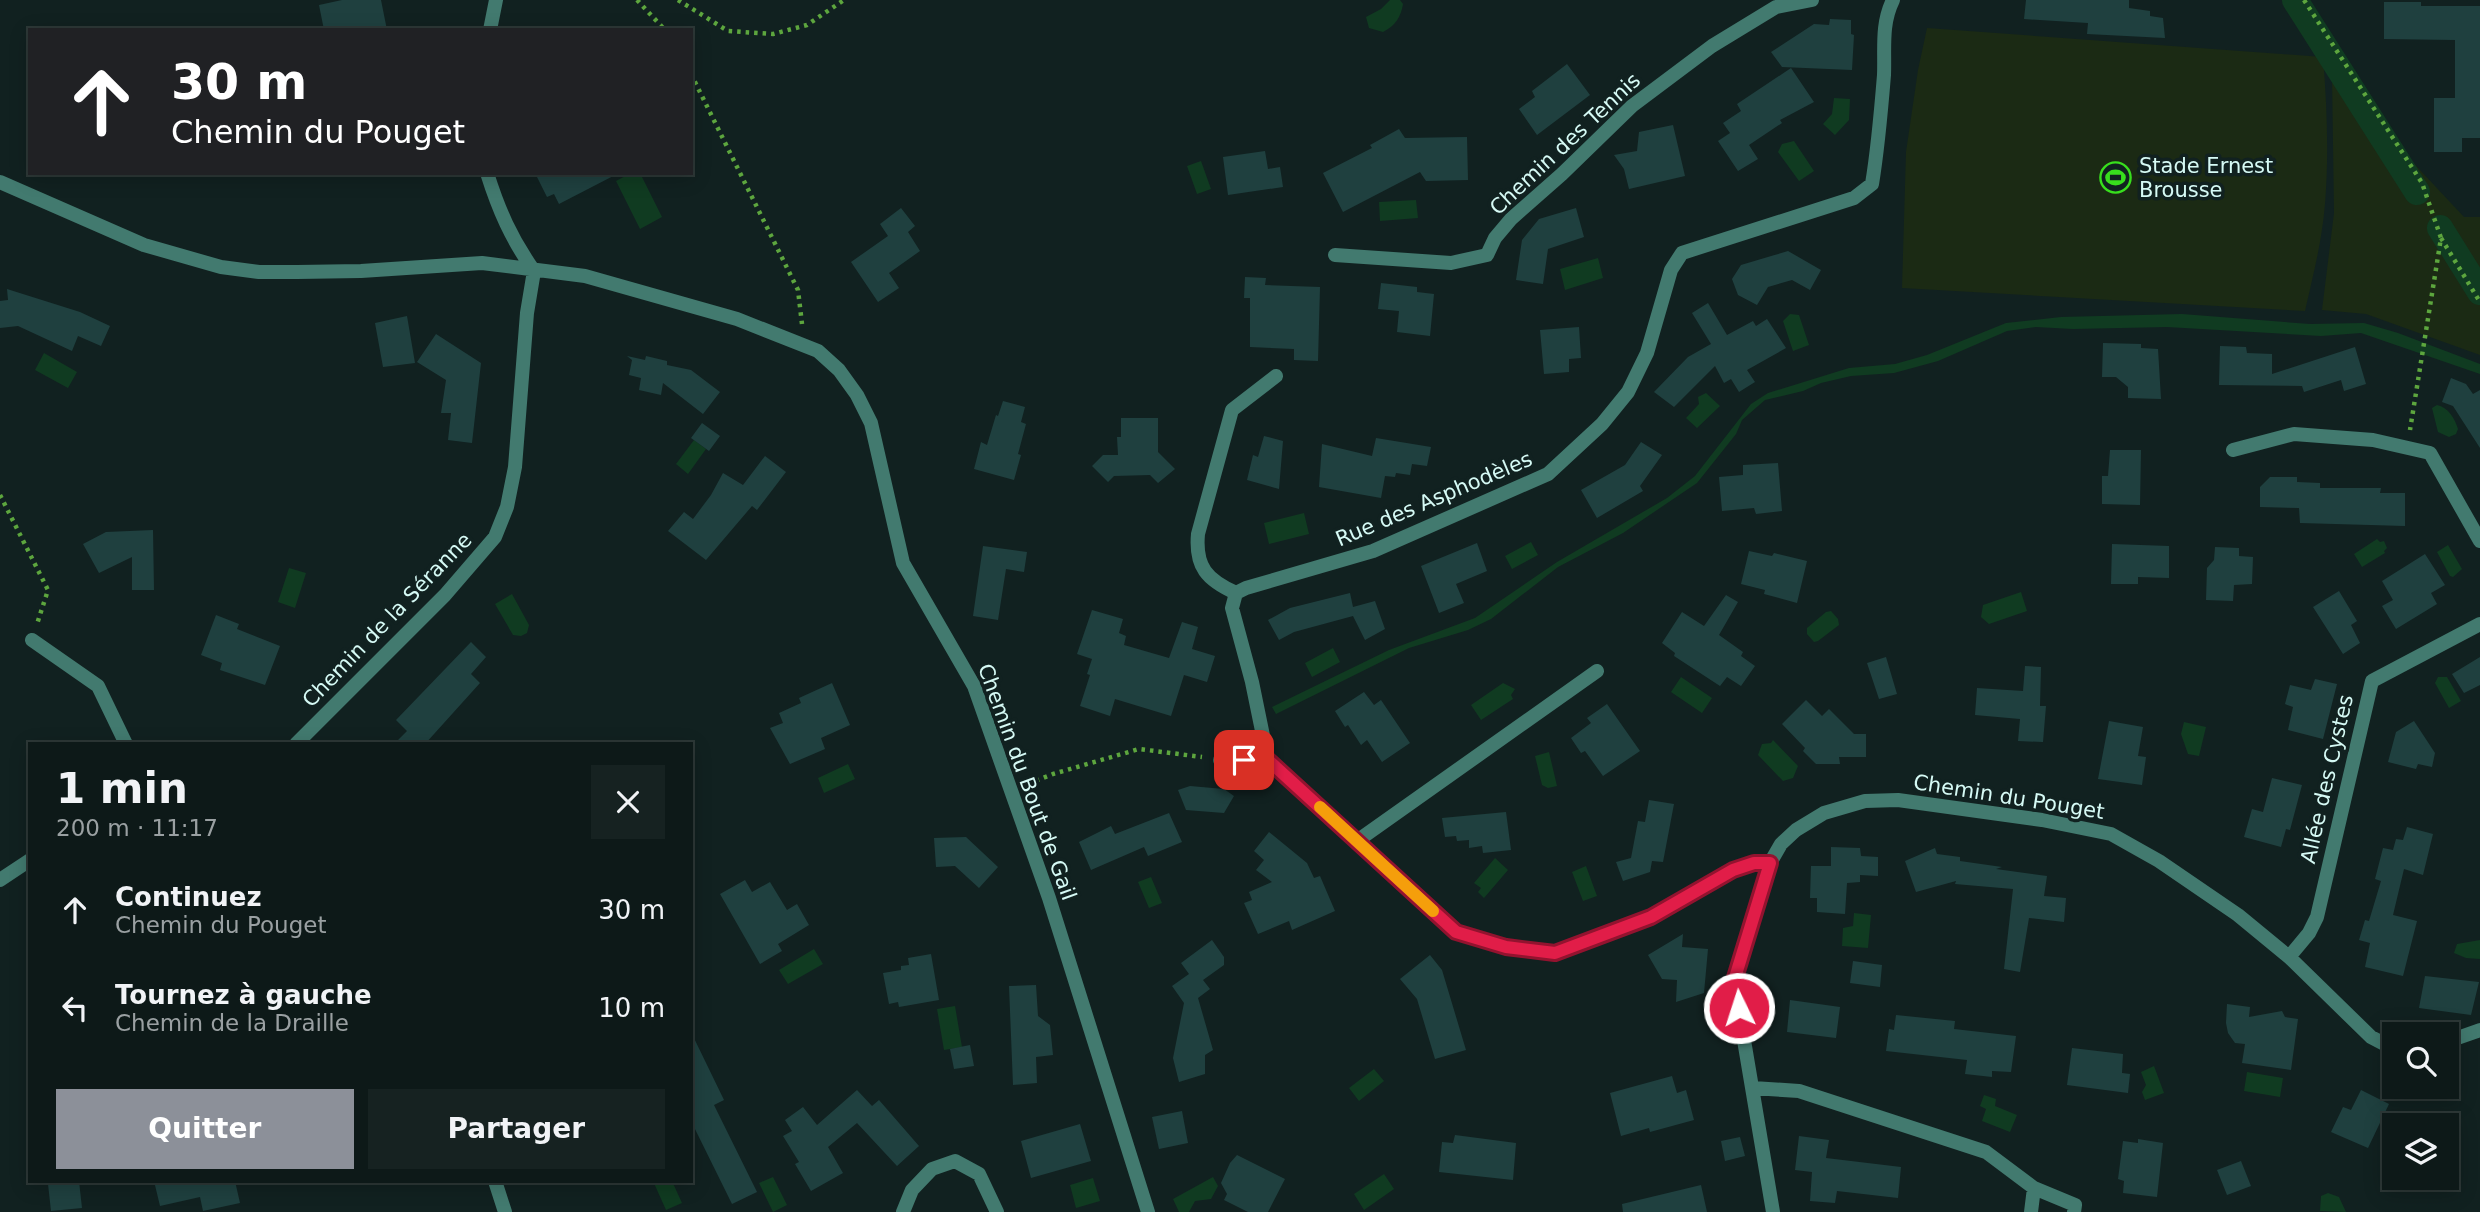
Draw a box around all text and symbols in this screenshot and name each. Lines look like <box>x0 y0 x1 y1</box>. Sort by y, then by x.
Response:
text: 30 m <box>171 54 307 111</box>
icon: ahead <box>56 56 147 147</box>
street label: Chemin des Tennis <box>1485 68 1645 220</box>
text: Chemin du Pouget <box>171 113 465 151</box>
place label: Stade Ernest Brousse <box>2139 154 2273 202</box>
sports icon: Stade Ernest Brousse <box>2099 161 2133 195</box>
street label: Rue des Asphodèles <box>1332 447 1536 551</box>
street label: Chemin de la Séranne <box>298 528 476 712</box>
street label: Chemin du Bout de Gail <box>973 661 1081 903</box>
street label: Allée des Cystes <box>2296 692 2358 866</box>
pin <box>1214 730 1274 790</box>
icon: arrive <box>1225 741 1263 779</box>
text: 1 min <box>56 764 188 813</box>
button: close <box>591 765 665 839</box>
street label: Chemin du Pouget <box>1912 770 2106 824</box>
text: 200 m · 11:17 <box>56 815 218 841</box>
text: Continuez <box>115 882 262 912</box>
icon: ahead <box>56 891 94 929</box>
text: 30 m <box>598 895 665 925</box>
text: Chemin du Pouget <box>115 912 326 938</box>
position arrow <box>1702 971 1776 1045</box>
text: Tournez à gauche <box>115 980 372 1010</box>
icon: left <box>56 989 94 1027</box>
text: 10 m <box>598 993 665 1023</box>
text: Chemin de la Draille <box>115 1010 349 1036</box>
map controls <box>2382 1022 2459 1190</box>
button: search <box>2382 1022 2459 1099</box>
button: Quitter <box>56 1089 354 1169</box>
button: Partager <box>368 1089 665 1169</box>
button: layers <box>2382 1113 2459 1190</box>

